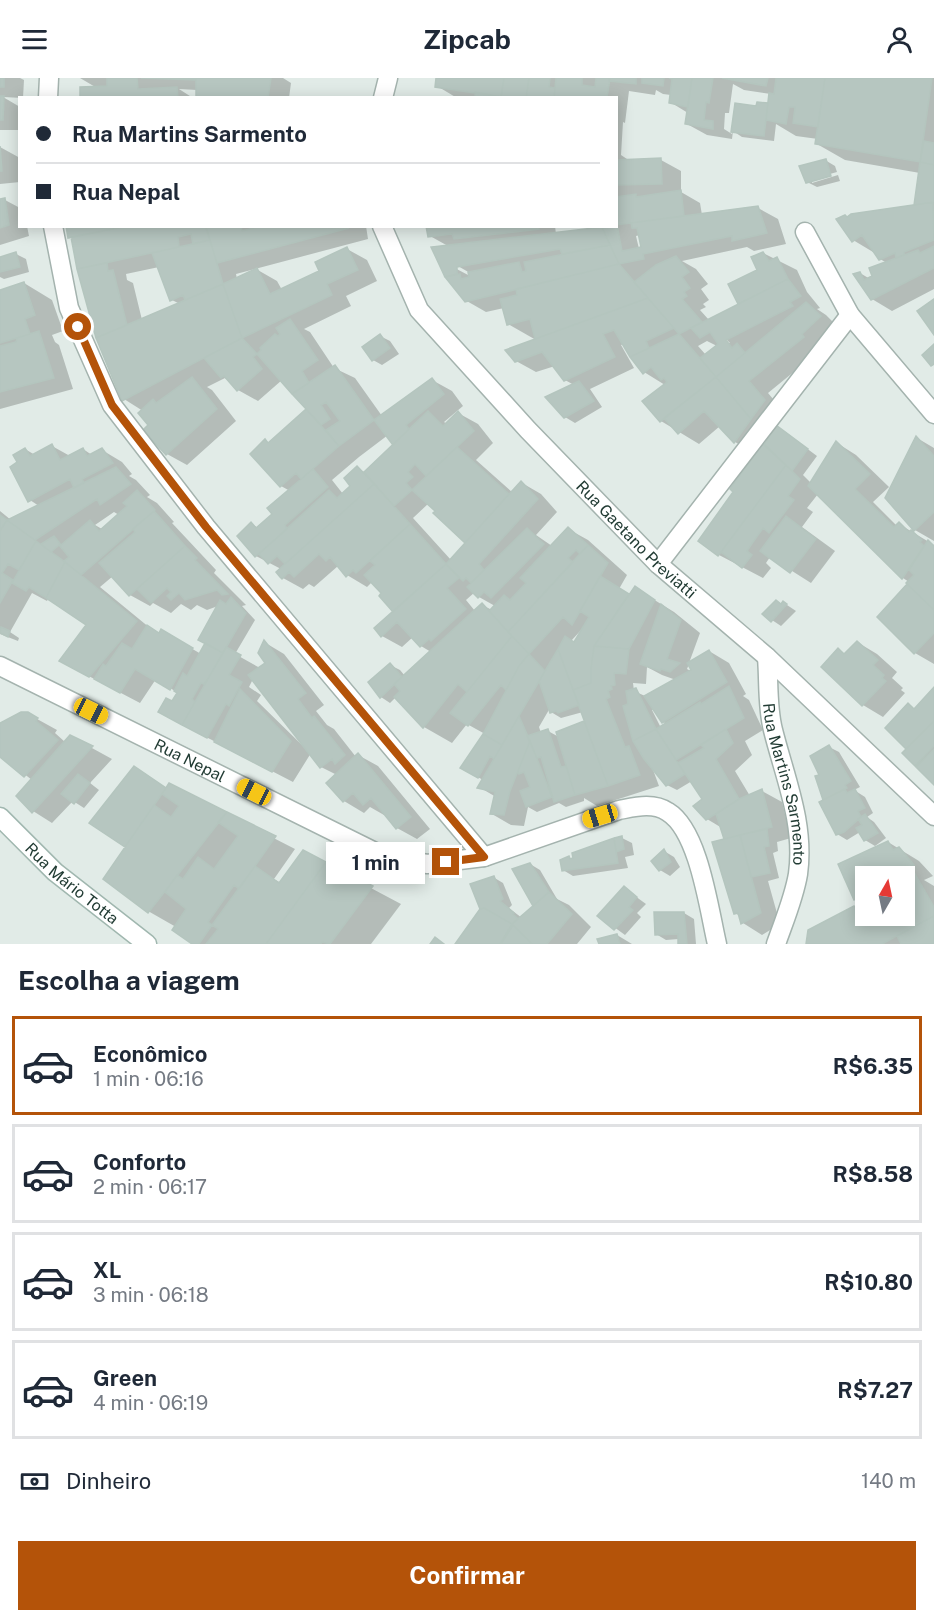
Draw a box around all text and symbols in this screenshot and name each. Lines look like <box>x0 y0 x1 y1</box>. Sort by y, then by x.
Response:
icon: menu <box>18 23 51 56</box>
text: Zipcab <box>423 23 511 55</box>
icon: person <box>883 23 916 56</box>
text: Rua Martins Sarmento <box>72 121 307 147</box>
text: Rua Nepal <box>72 179 180 205</box>
route start <box>64 313 91 340</box>
street label: Rua Gaetano Previatti <box>572 477 700 603</box>
car <box>71 695 111 727</box>
street label: Rua Martins Sarmento <box>759 702 808 866</box>
street label: Rua Nepal <box>151 735 229 786</box>
car <box>234 776 274 808</box>
car <box>580 802 620 830</box>
street label: Rua Mário Totta <box>21 839 122 928</box>
callout: 1 min <box>326 841 425 883</box>
route end <box>432 848 459 875</box>
text: 1 min <box>351 851 400 875</box>
north arrow <box>855 866 915 926</box>
map controls <box>855 866 915 926</box>
text: Escolha a viagem <box>18 964 240 996</box>
icon: car <box>21 1039 75 1093</box>
text: Econômico <box>93 1041 208 1067</box>
text: R$6.35 <box>833 1053 913 1079</box>
text: 1 min · 06:16 <box>93 1067 204 1091</box>
icon: car <box>21 1147 75 1201</box>
text: Conforto <box>93 1149 186 1175</box>
text: R$8.58 <box>832 1161 913 1187</box>
text: 2 min · 06:17 <box>93 1175 207 1199</box>
icon: car <box>21 1255 75 1309</box>
text: XL <box>93 1257 121 1283</box>
text: R$10.80 <box>824 1269 913 1295</box>
text: 3 min · 06:18 <box>93 1283 209 1307</box>
icon: car <box>21 1363 75 1417</box>
text: Green <box>93 1365 157 1391</box>
text: R$7.27 <box>837 1377 913 1403</box>
text: 4 min · 06:19 <box>93 1391 208 1415</box>
icon: cash <box>18 1465 51 1498</box>
text: Dinheiro <box>66 1468 151 1494</box>
text: 140 m <box>861 1469 916 1493</box>
button: Confirmar <box>18 1541 916 1610</box>

